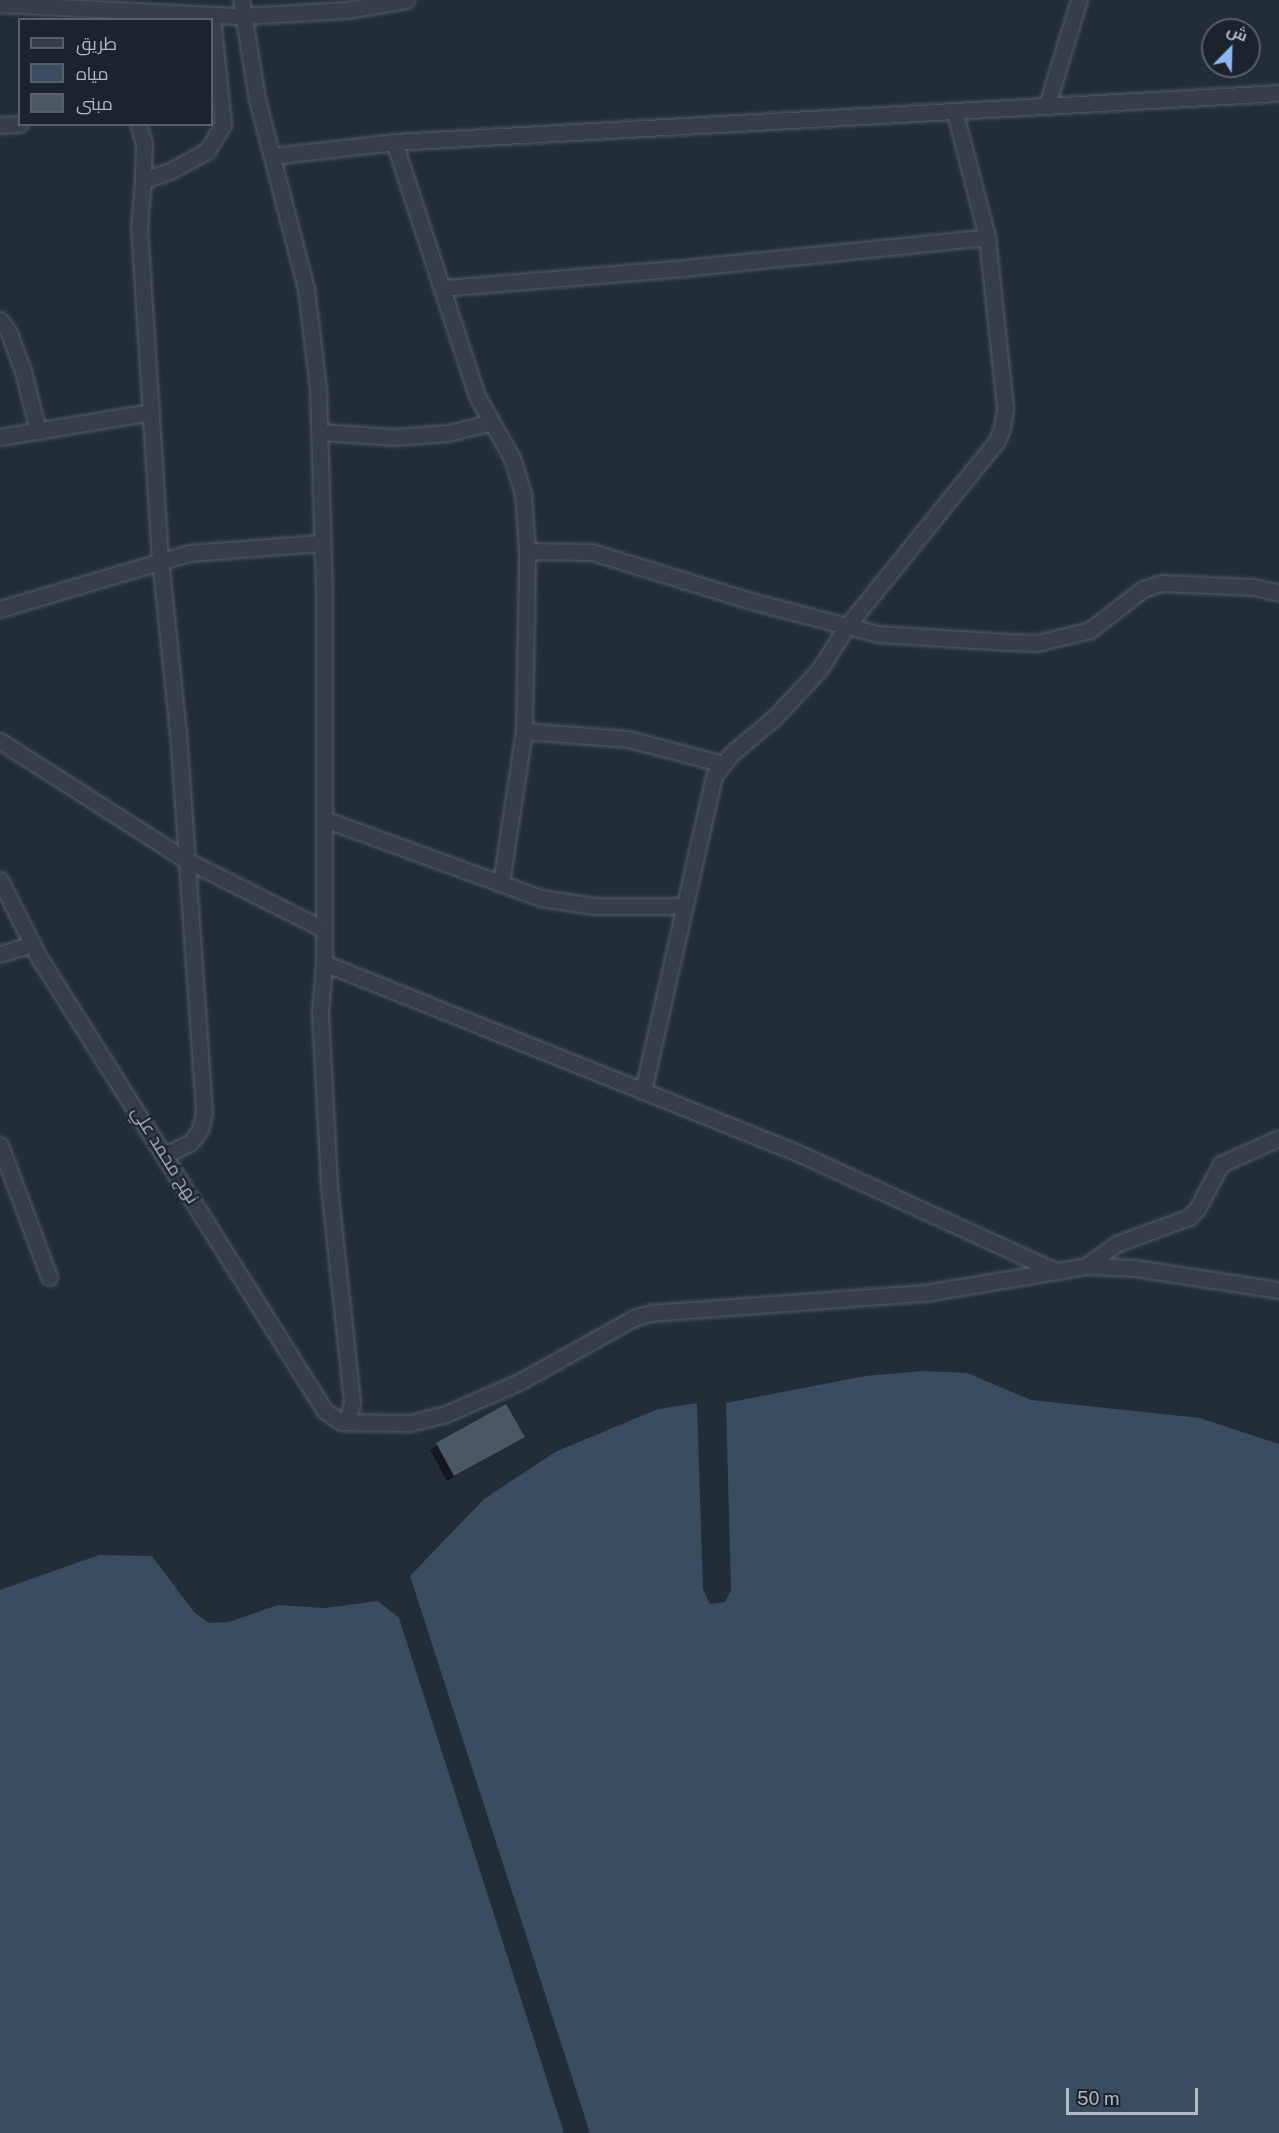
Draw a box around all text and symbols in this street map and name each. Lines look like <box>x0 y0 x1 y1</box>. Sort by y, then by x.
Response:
legend <box>18 18 213 126</box>
north arrow <box>1201 18 1261 78</box>
text: ش <box>1224 20 1251 46</box>
text: طريق <box>76 33 117 54</box>
text: مياه <box>76 63 109 84</box>
text: مبنى <box>76 93 113 114</box>
street label: نهج محمد علي <box>127 1102 203 1208</box>
scale bar <box>1069 2076 1201 2114</box>
text: 50 m <box>1077 2088 1120 2109</box>

